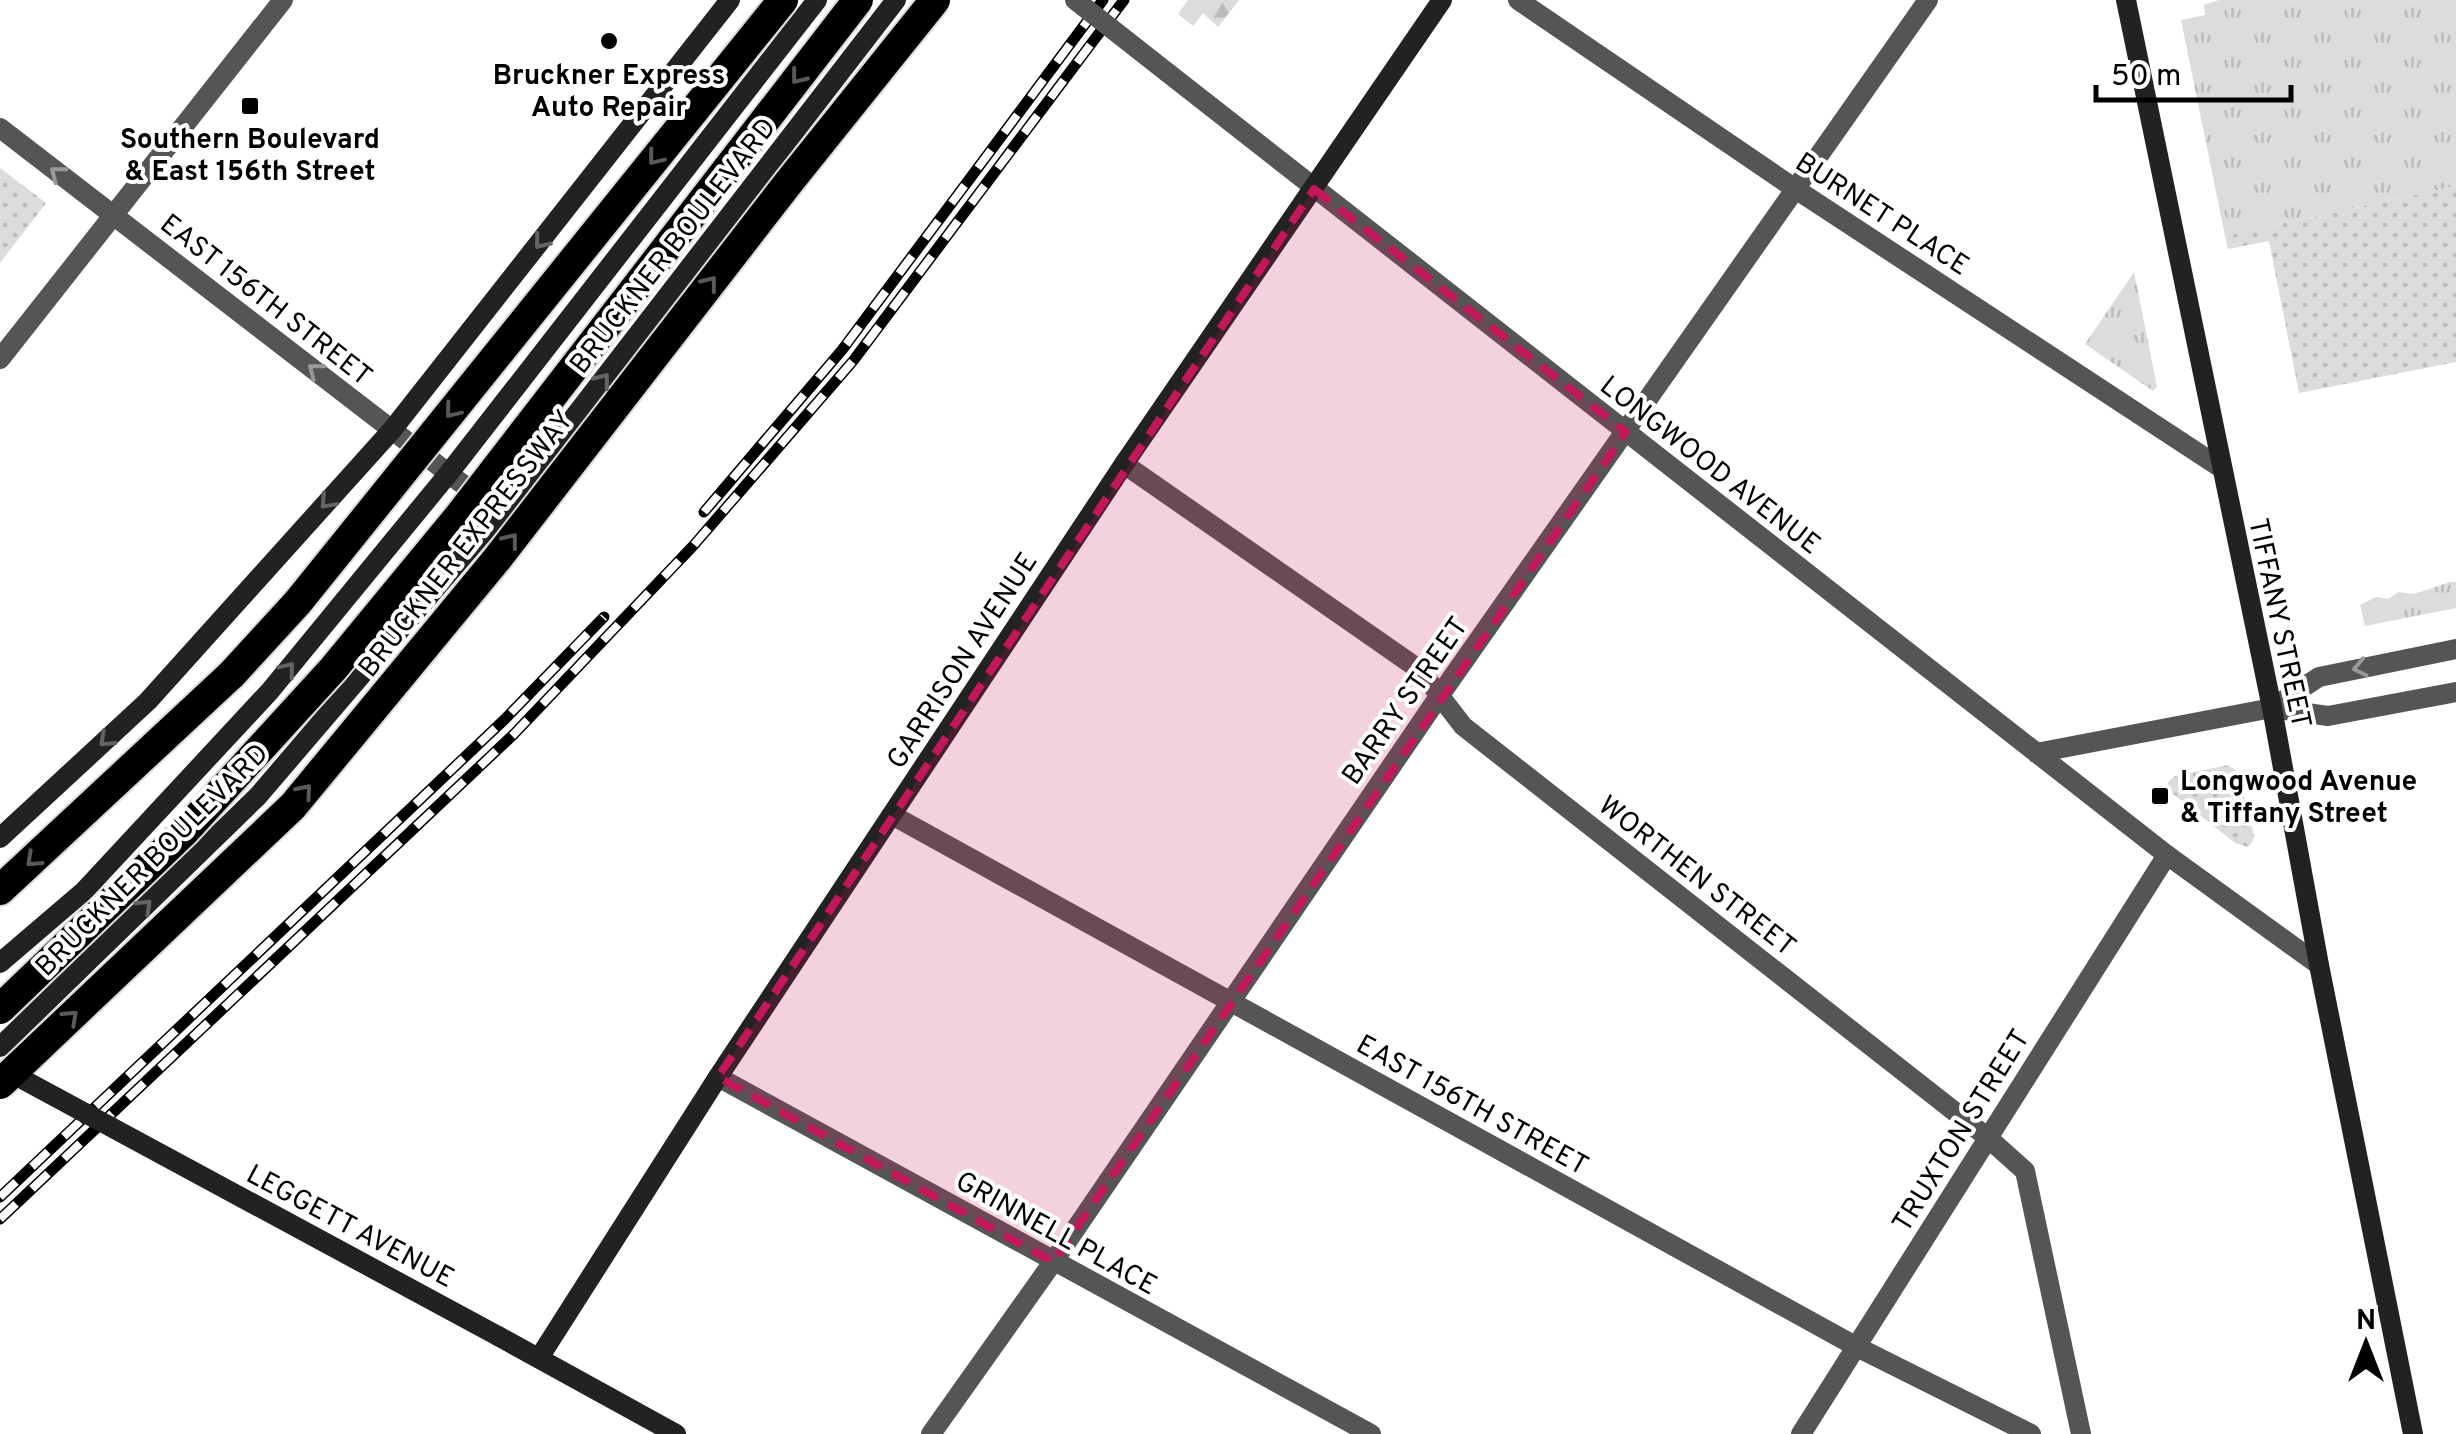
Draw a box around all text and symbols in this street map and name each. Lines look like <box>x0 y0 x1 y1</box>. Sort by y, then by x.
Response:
marker: Bruckner Express Auto Repair <box>598 30 620 52</box>
scale bar <box>2096 40 2291 102</box>
place label: Bruckner Express Auto Repair <box>493 59 725 127</box>
text: 50 m <box>2111 59 2181 96</box>
one-way arrow <box>793 66 810 84</box>
marker: Southern Boulevard & East 156th Street <box>239 95 261 117</box>
street label: BRUCKNER BOULEVARD <box>563 111 786 382</box>
place label: Southern Boulevard & East 156th Street <box>120 123 380 191</box>
one-way arrow <box>649 146 667 164</box>
street label: BURNET PLACE <box>1787 146 1975 285</box>
one-way arrow <box>50 167 68 184</box>
street label: EAST 156TH STREET <box>152 207 379 395</box>
one-way arrow <box>535 231 552 249</box>
one-way arrow <box>699 276 716 294</box>
one-way arrow <box>308 365 326 382</box>
street label: LONGWOOD AVENUE <box>1592 369 1827 564</box>
one-way arrow <box>591 373 608 391</box>
one-way arrow <box>446 399 464 417</box>
street label: BRUCKNER EXPRESSWAY <box>352 404 583 686</box>
one-way arrow <box>320 490 338 509</box>
street label: TIFFANY STREET <box>2238 515 2318 732</box>
one-way arrow <box>500 533 517 551</box>
street label: GARRISON AVENUE <box>880 546 1047 777</box>
street label: BARRY STREET <box>1335 611 1478 793</box>
one-way arrow <box>2352 657 2369 678</box>
one-way arrow <box>276 662 294 680</box>
one-way arrow <box>99 728 118 746</box>
street label: BRUCKNER BOULEVARD <box>29 737 277 985</box>
place label: Longwood Avenue & Tiffany Street <box>2180 765 2417 833</box>
one-way arrow <box>293 785 311 803</box>
marker: Longwood Avenue & Tiffany Street <box>2149 785 2171 807</box>
street label: WORTHEN STREET <box>1590 789 1802 966</box>
one-way arrow <box>26 848 44 866</box>
one-way arrow <box>134 900 152 918</box>
one-way arrow <box>59 1011 78 1029</box>
street label: TRUXTON STREET <box>1886 1023 2039 1240</box>
street label: EAST 156TH STREET <box>1349 1028 1594 1185</box>
street label: LEGGETT AVENUE <box>239 1158 460 1298</box>
street label: GRINNELL PLACE <box>948 1164 1163 1305</box>
north arrow <box>2316 1294 2416 1394</box>
text: N <box>2356 1304 2376 1340</box>

